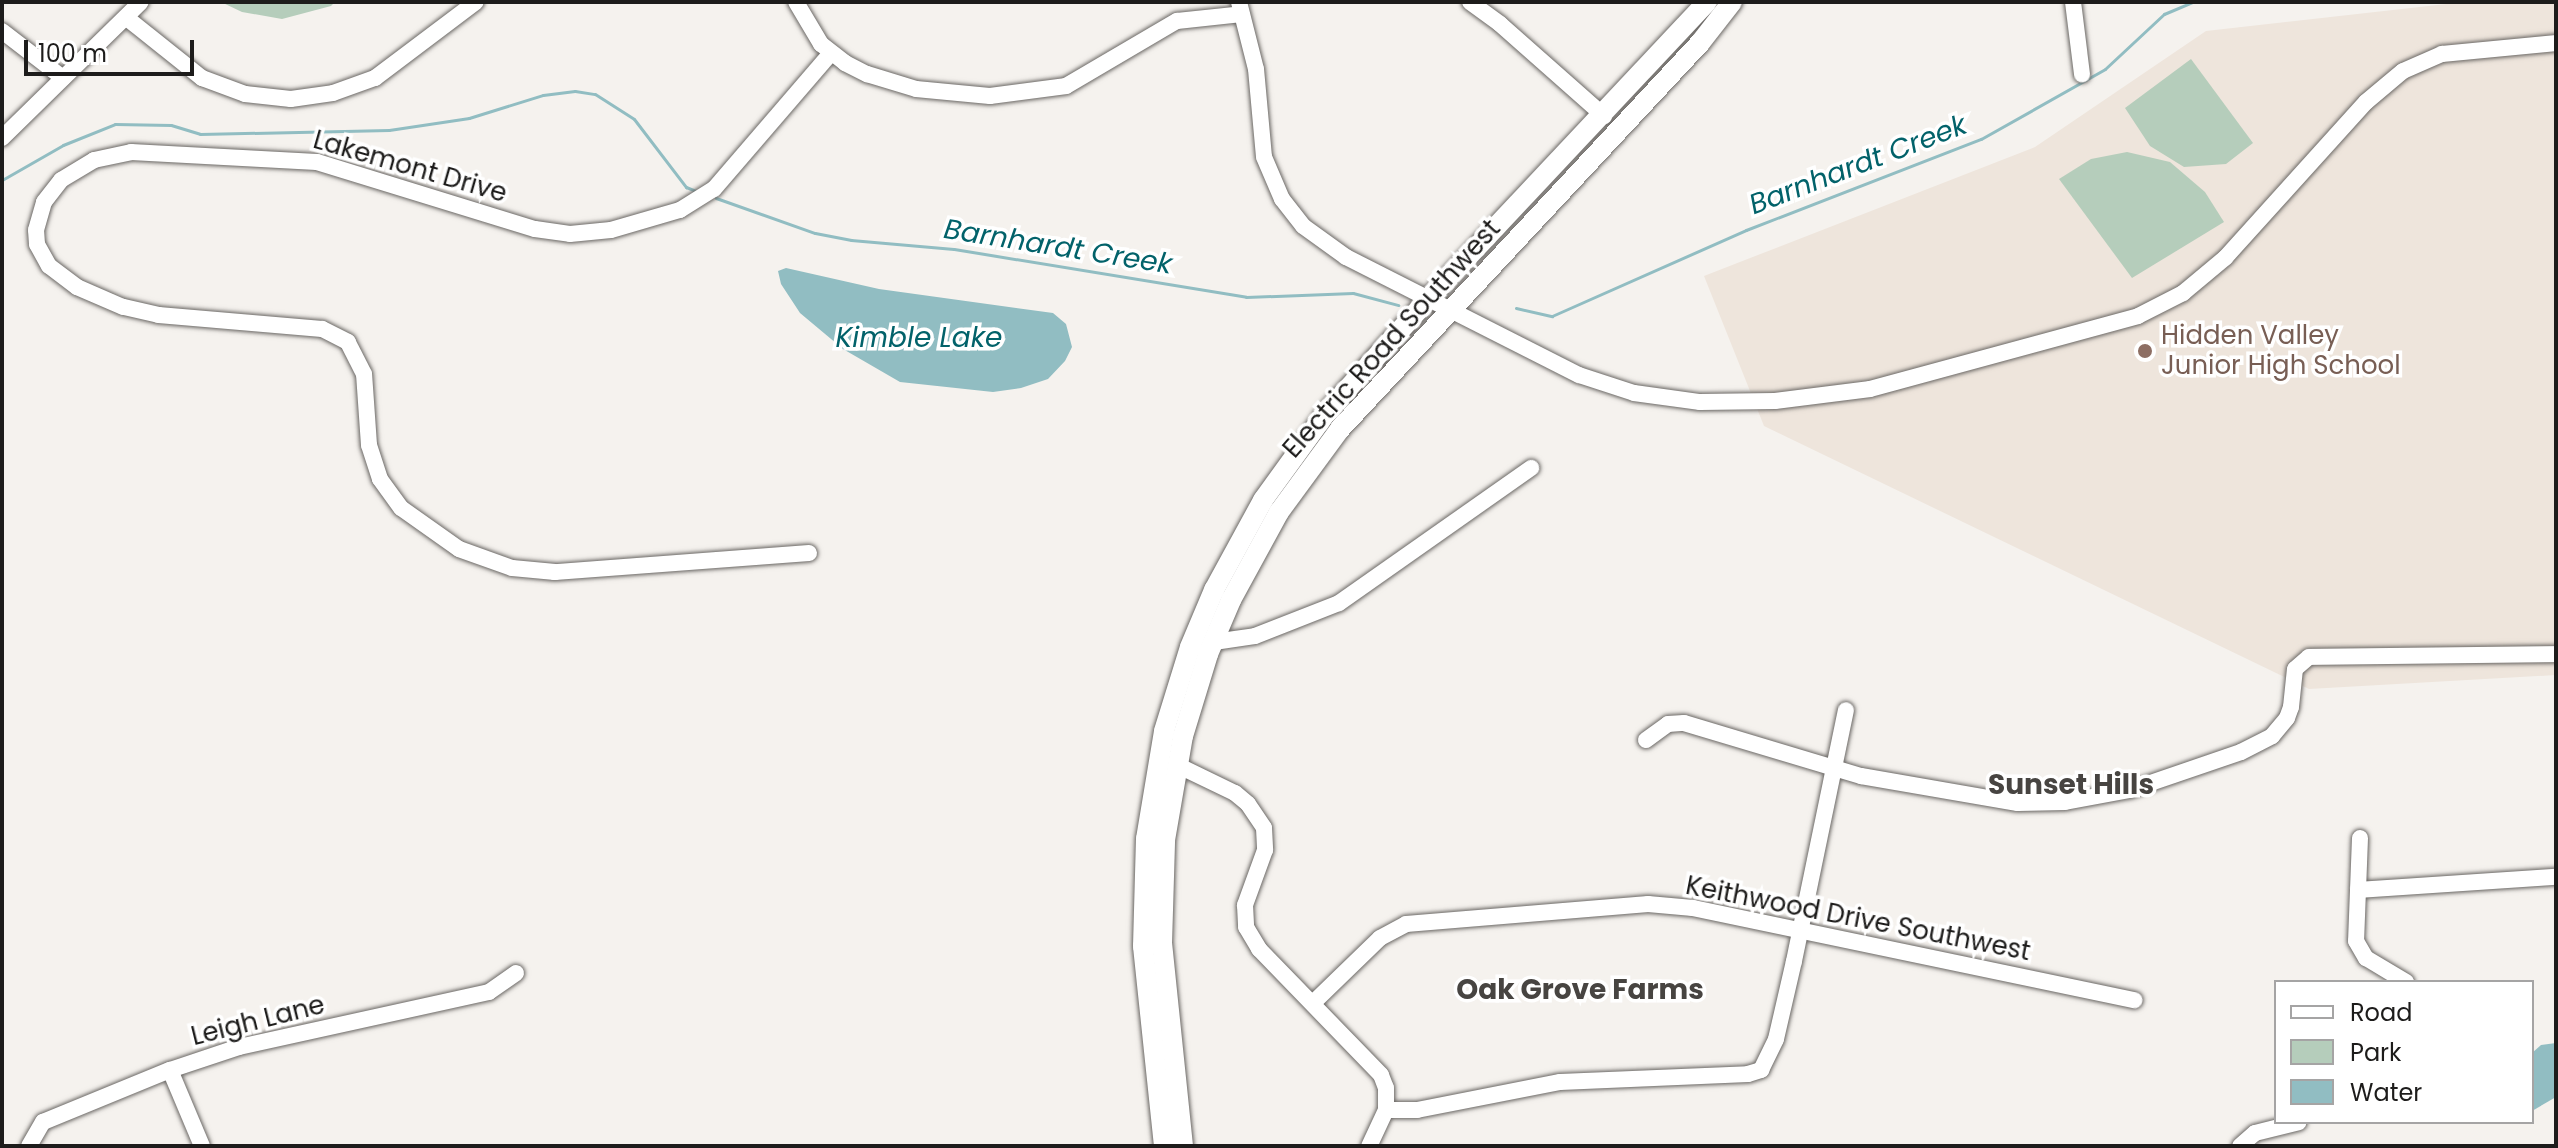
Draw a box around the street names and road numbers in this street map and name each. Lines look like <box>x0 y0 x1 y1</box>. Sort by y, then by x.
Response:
street label: Lakemont Drive <box>310 124 510 210</box>
street label: Electric Road Southwest <box>1277 214 1507 464</box>
street label: Keithwood Drive Southwest <box>1683 870 2033 968</box>
street label: Leigh Lane <box>188 989 328 1053</box>

